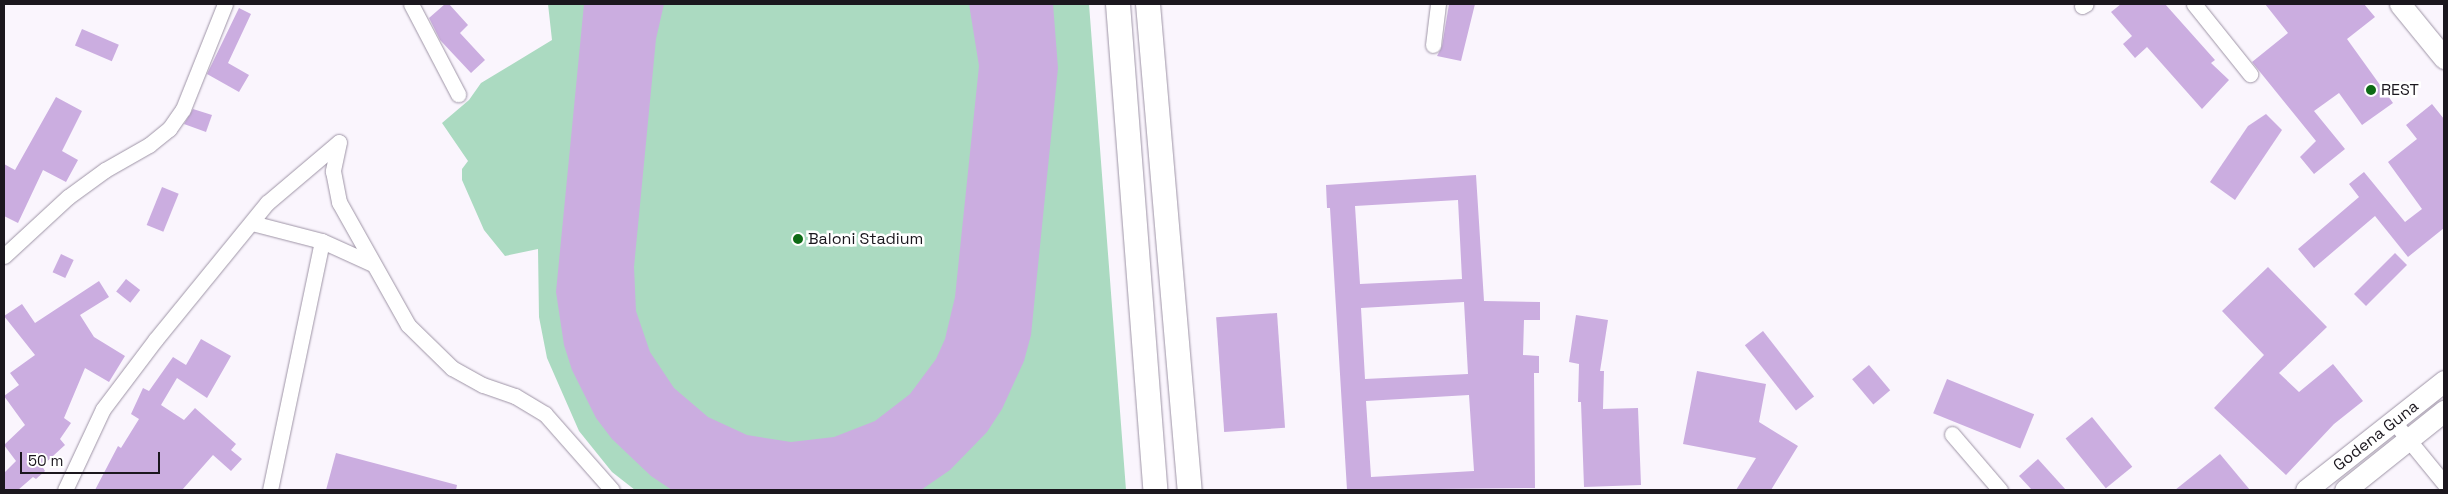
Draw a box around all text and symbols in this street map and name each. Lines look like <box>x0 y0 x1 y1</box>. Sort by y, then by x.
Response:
place label: REST <box>2381 80 2419 100</box>
marker: REST <box>2365 84 2377 96</box>
place label: Baloni Stadium <box>808 229 923 249</box>
marker: Baloni Stadium <box>792 233 804 245</box>
street label: Godena Guna <box>2330 397 2422 475</box>
scale bar <box>22 442 162 474</box>
text: 50 m <box>28 451 63 470</box>

